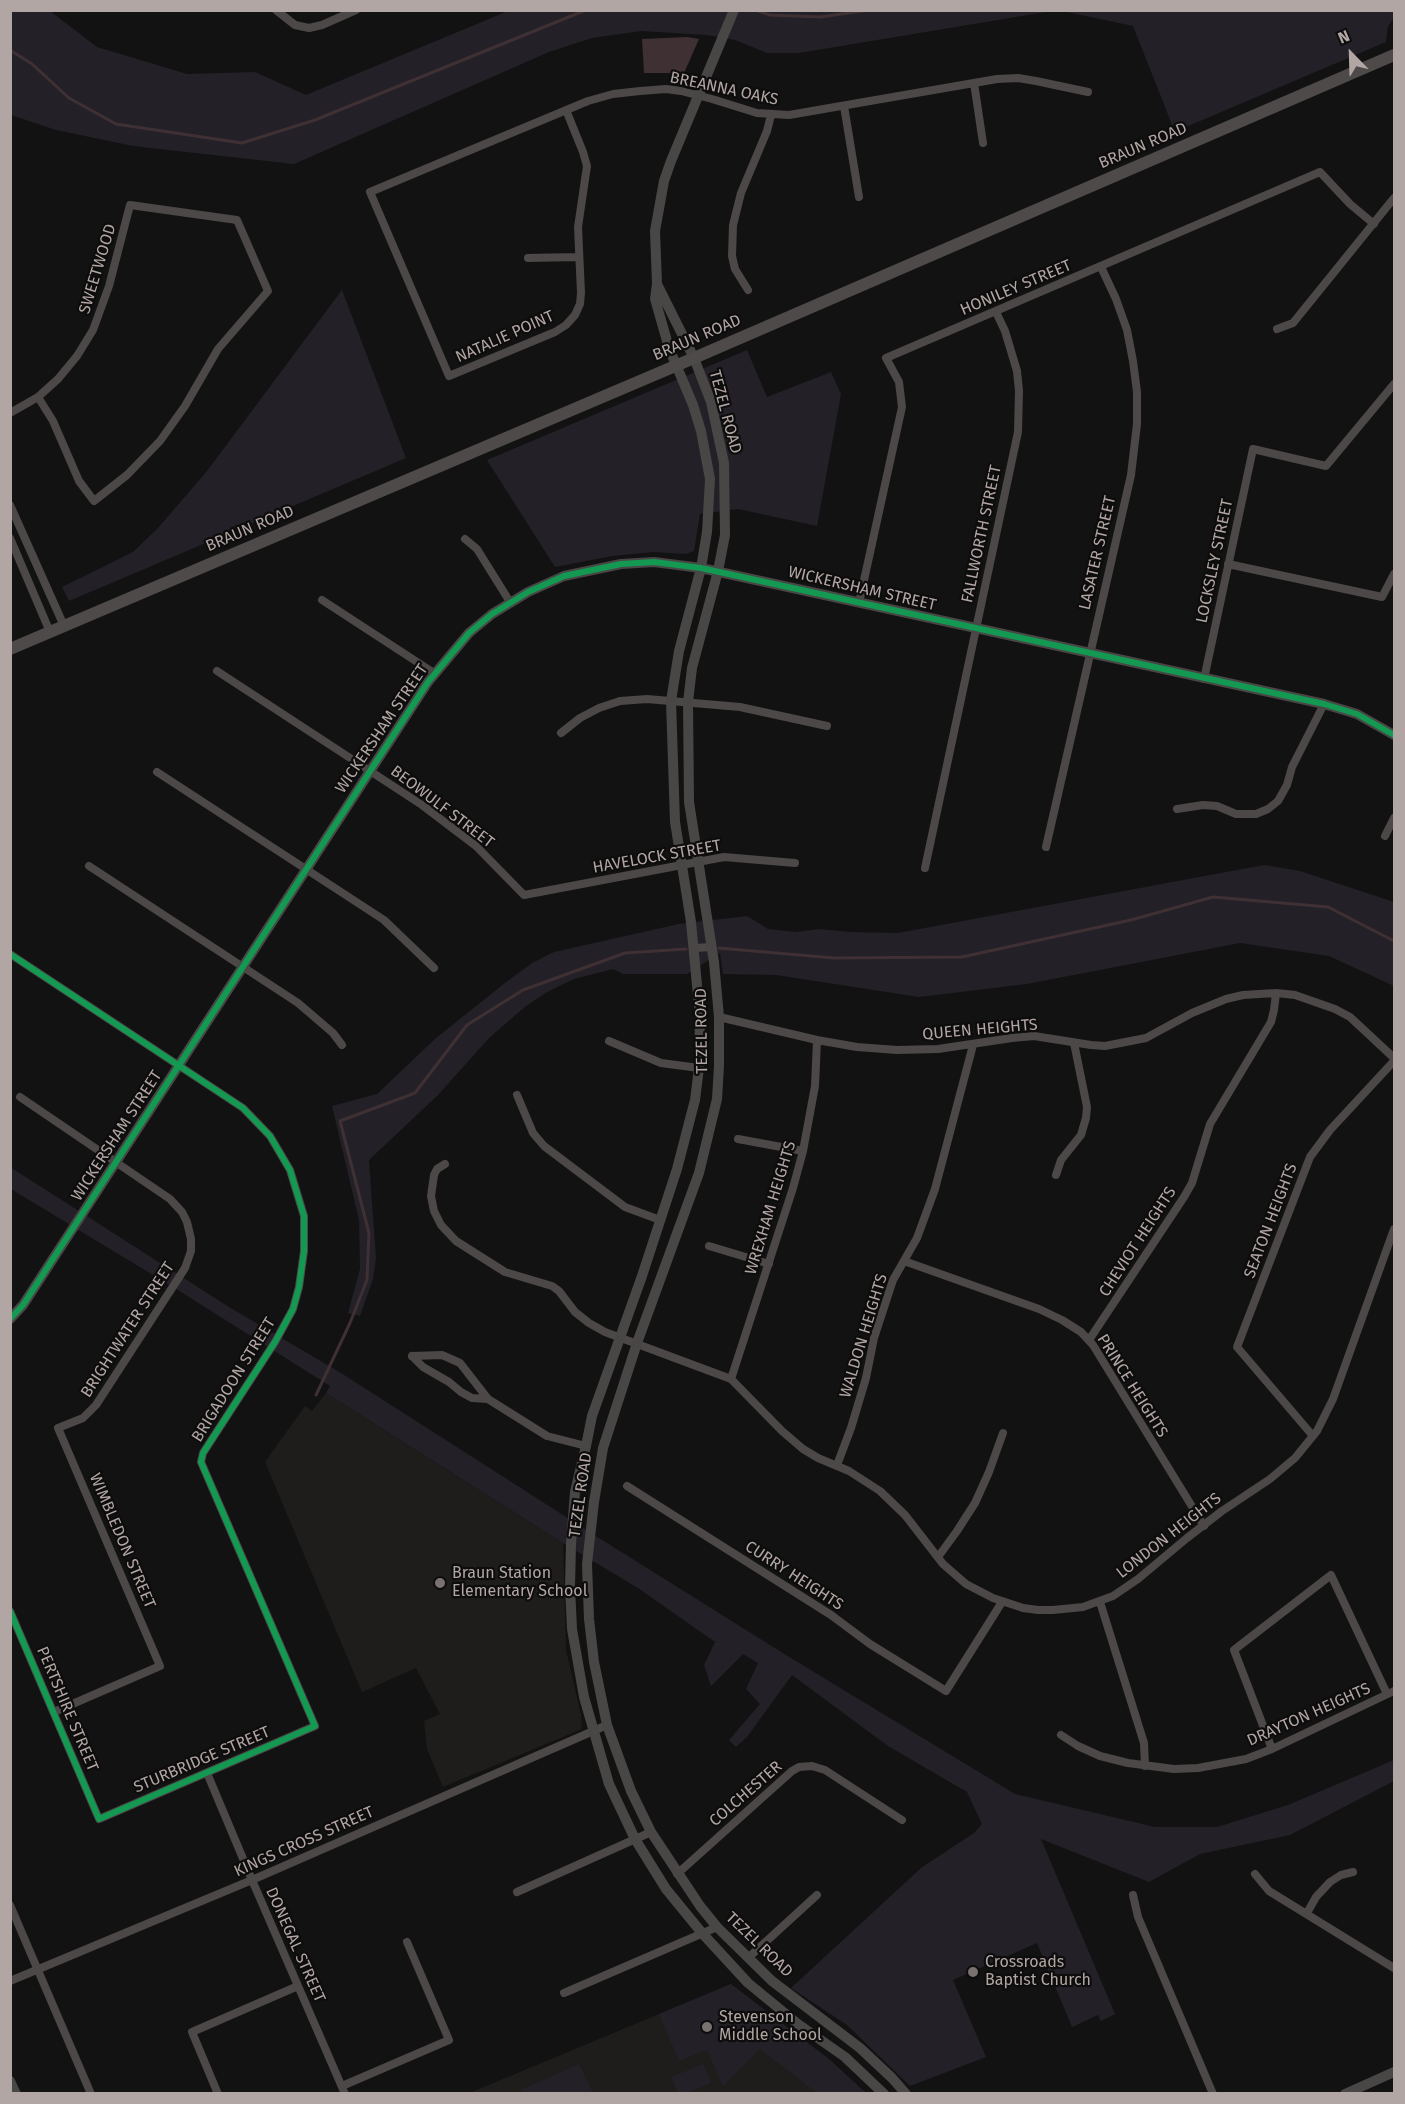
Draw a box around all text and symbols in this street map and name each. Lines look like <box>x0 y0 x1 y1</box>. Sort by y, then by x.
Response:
north arrow <box>1321 24 1381 84</box>
text: N <box>1335 26 1352 48</box>
street label: BREANNA OAKS <box>668 68 780 110</box>
street label: BRAUN ROAD <box>1096 119 1190 173</box>
street label: SWEETWOOD <box>75 222 121 316</box>
street label: HONILEY STREET <box>958 256 1074 320</box>
street label: NATALIE POINT <box>453 307 557 367</box>
street label: BRAUN ROAD <box>650 311 744 365</box>
street label: TEZEL ROAD <box>705 368 745 456</box>
street label: FALLWORTH STREET <box>958 463 1006 605</box>
street label: LASATER STREET <box>1076 494 1120 612</box>
street label: LOCKSLEY STREET <box>1192 497 1238 625</box>
street label: BRAUN ROAD <box>203 502 297 556</box>
street label: WICKERSHAM STREET <box>786 563 938 615</box>
street label: WICKERSHAM STREET <box>332 661 432 797</box>
street label: BEOWULF STREET <box>386 762 498 852</box>
street label: HAVELOCK STREET <box>591 836 723 878</box>
street label: TEZEL ROAD <box>692 988 712 1074</box>
street label: QUEEN HEIGHTS <box>922 1015 1038 1045</box>
street label: WICKERSHAM STREET <box>68 1067 166 1205</box>
street label: WREXHAM HEIGHTS <box>742 1139 800 1277</box>
street label: SEATON HEIGHTS <box>1240 1161 1302 1281</box>
street label: CHEVIOT HEIGHTS <box>1095 1184 1181 1300</box>
street label: BRIGHTWATER STREET <box>77 1259 179 1401</box>
street label: WALDON HEIGHTS <box>836 1272 892 1400</box>
street label: BRIGADOON STREET <box>188 1314 280 1446</box>
street label: PRINCE HEIGHTS <box>1093 1331 1171 1441</box>
street label: TEZEL ROAD <box>566 1451 596 1539</box>
street label: WIMBLEDON STREET <box>85 1471 159 1611</box>
street label: LONDON HEIGHTS <box>1113 1489 1225 1583</box>
street label: CURRY HEIGHTS <box>741 1537 847 1615</box>
place label: Braun Station Elementary School <box>452 1564 587 1602</box>
marker: Braun Station Elementary School <box>433 1576 447 1590</box>
street label: PERTSHIRE STREET <box>32 1644 102 1774</box>
street label: DRAYTON HEIGHTS <box>1244 1679 1374 1751</box>
street label: STURBRIDGE STREET <box>131 1723 273 1797</box>
street label: COLCHESTER <box>706 1757 786 1831</box>
street label: KINGS CROSS STREET <box>231 1803 377 1881</box>
street label: DONEGAL STREET <box>261 1885 329 2005</box>
street label: TEZEL ROAD <box>722 1908 796 1982</box>
place label: Crossroads Baptist Church <box>985 1953 1091 1991</box>
marker: Crossroads Baptist Church <box>966 1965 980 1979</box>
place label: Stevenson Middle School <box>719 2008 822 2046</box>
marker: Stevenson Middle School <box>700 2020 714 2034</box>

